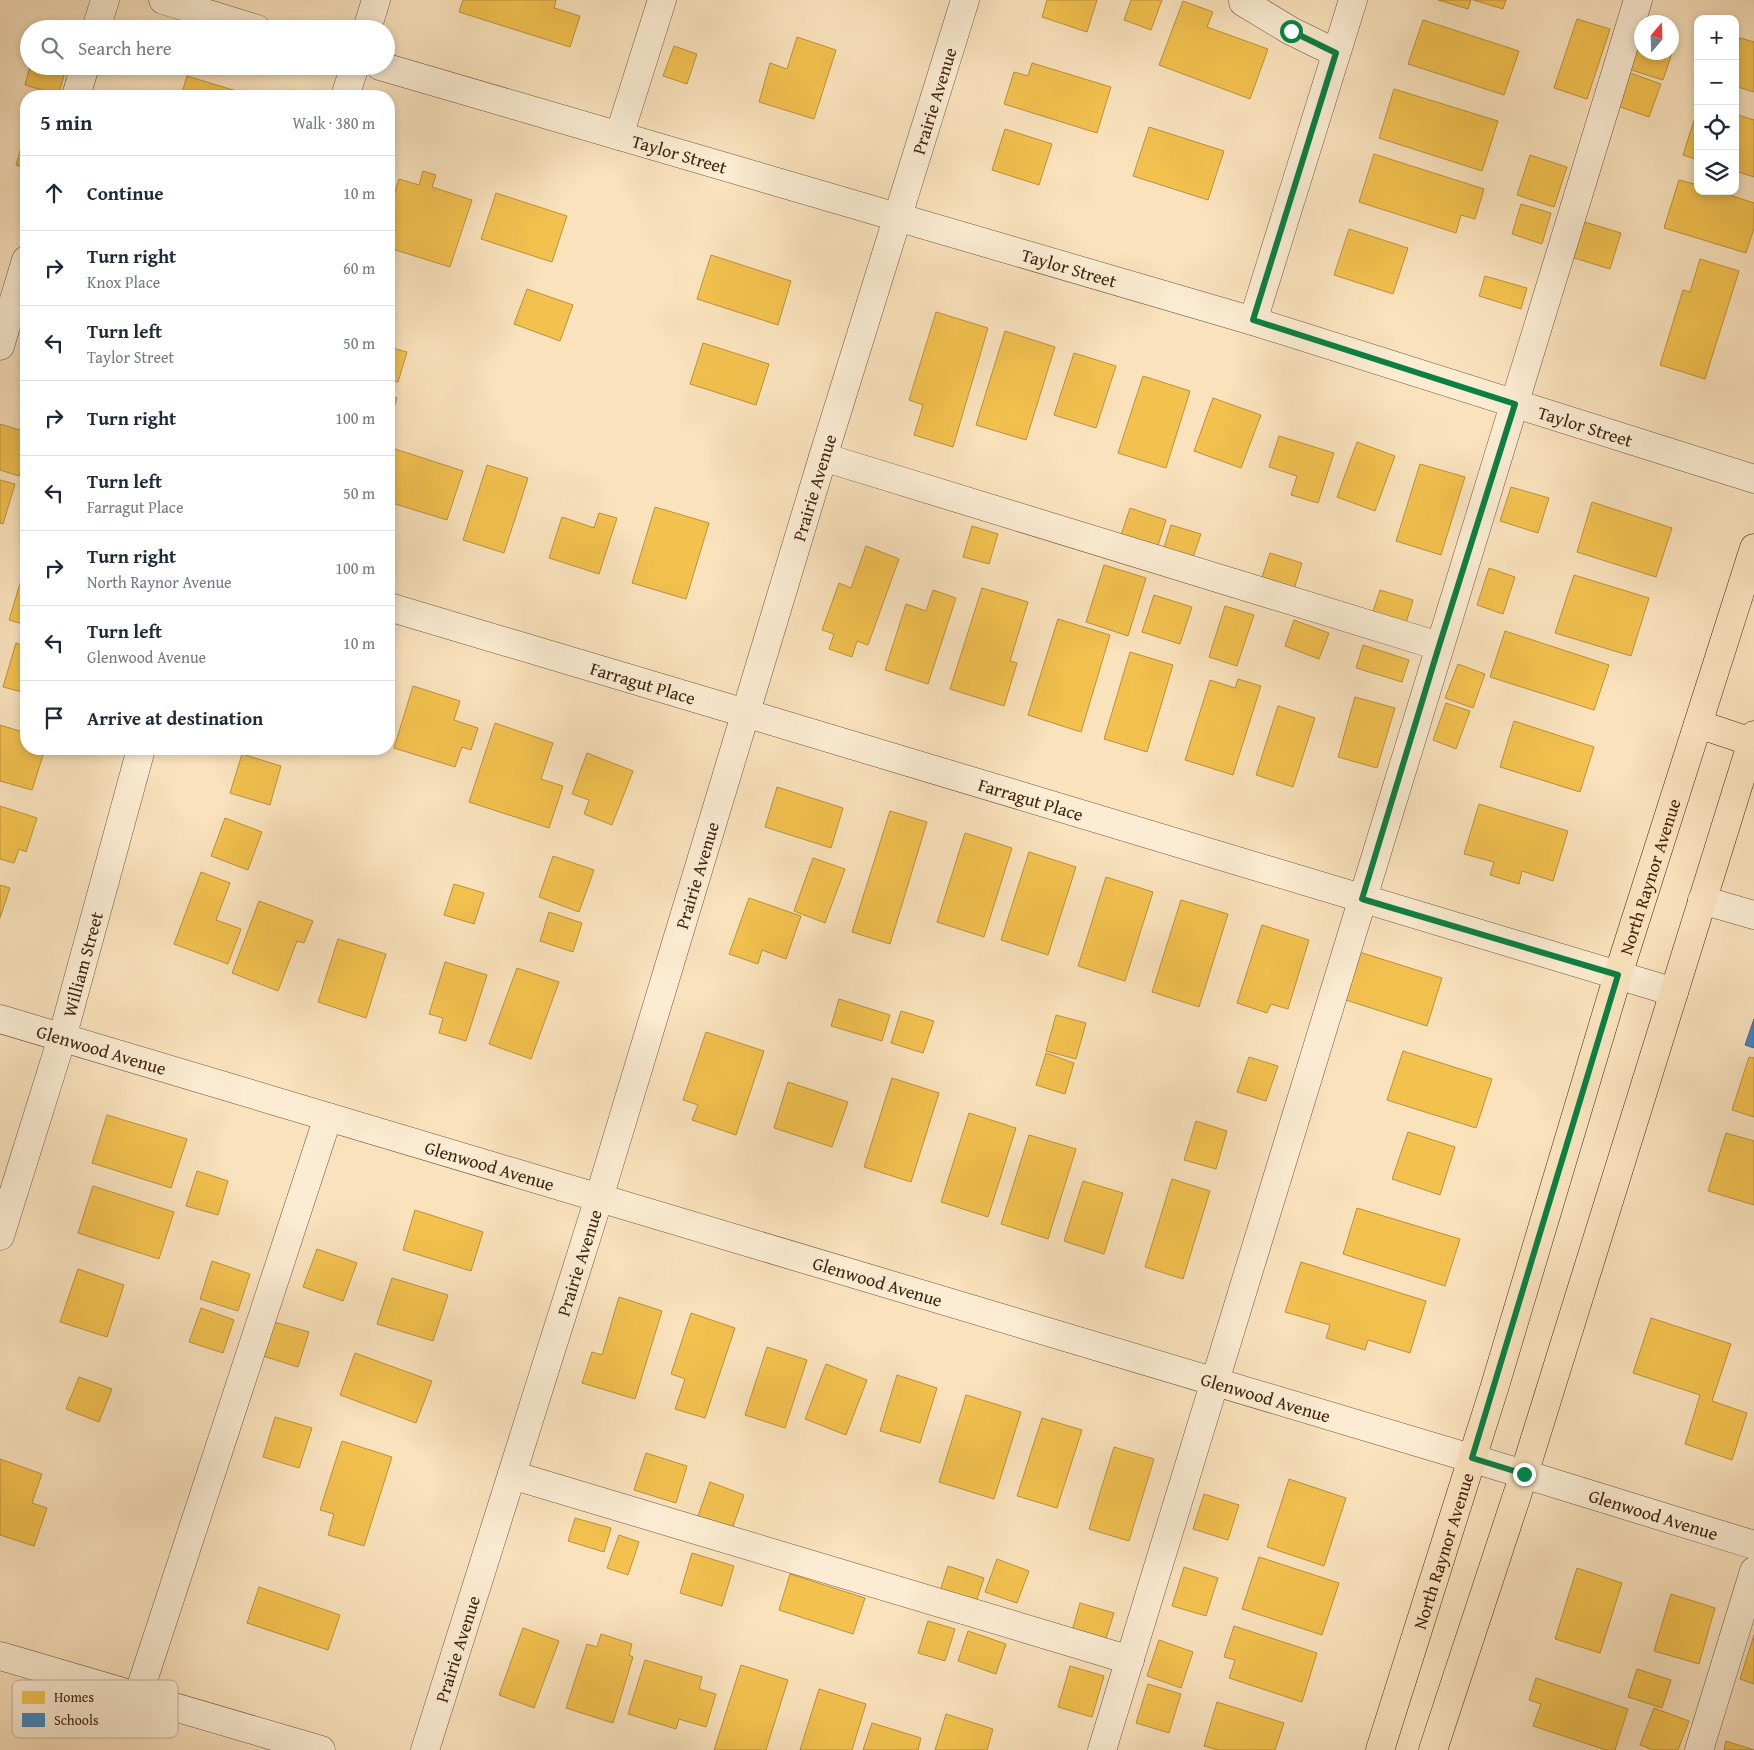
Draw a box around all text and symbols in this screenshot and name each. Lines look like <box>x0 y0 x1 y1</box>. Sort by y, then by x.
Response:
north arrow <box>1634 15 1679 60</box>
map controls <box>1694 15 1739 195</box>
button: + <box>1694 15 1739 60</box>
search box <box>20 20 395 75</box>
route start <box>1280 20 1303 43</box>
icon: search <box>38 34 66 62</box>
text: Search here <box>78 34 172 62</box>
street label: Prairie Avenue <box>904 44 963 158</box>
button: − <box>1694 60 1739 105</box>
button: locate <box>1694 105 1739 150</box>
text: 5 min <box>40 107 92 138</box>
text: Walk · 380 m <box>292 111 375 135</box>
street label: Taylor Street <box>629 127 731 180</box>
button: layers <box>1694 150 1739 195</box>
icon: ahead <box>40 179 68 207</box>
text: Continue <box>87 179 164 207</box>
text: 10 m <box>343 181 375 205</box>
street label: Taylor Street <box>1018 241 1121 294</box>
text: Turn right <box>87 242 176 270</box>
icon: right <box>40 254 68 282</box>
text: 60 m <box>343 256 375 280</box>
text: Knox Place <box>87 270 160 294</box>
text: Turn left <box>87 317 162 345</box>
icon: left <box>40 329 68 357</box>
text: 50 m <box>343 331 375 355</box>
text: Taylor Street <box>87 345 174 369</box>
street label: Taylor Street <box>1535 398 1637 454</box>
icon: right <box>40 404 68 432</box>
text: Turn right <box>87 404 176 432</box>
text: 100 m <box>335 406 375 430</box>
street label: Prairie Avenue <box>785 431 843 544</box>
text: Turn left <box>87 467 162 495</box>
icon: left <box>40 479 68 507</box>
text: 50 m <box>343 481 375 505</box>
text: Farragut Place <box>87 495 183 519</box>
text: Turn right <box>87 542 176 570</box>
icon: right <box>40 554 68 582</box>
text: 100 m <box>335 556 375 580</box>
text: North Raynor Avenue <box>87 570 232 594</box>
text: Turn left <box>87 617 162 645</box>
icon: left <box>40 629 68 657</box>
text: 10 m <box>343 631 375 655</box>
text: Glenwood Avenue <box>87 645 206 669</box>
street label: Farragut Place <box>587 654 699 711</box>
icon: arrive <box>40 704 68 732</box>
text: Arrive at destination <box>87 704 263 732</box>
street label: Farragut Place <box>975 770 1087 827</box>
street label: North Raynor Avenue <box>1612 795 1687 958</box>
street label: Prairie Avenue <box>668 818 726 932</box>
street label: William Street <box>55 908 110 1020</box>
street label: Glenwood Avenue <box>33 1017 170 1081</box>
street label: Glenwood Avenue <box>422 1133 558 1197</box>
street label: Prairie Avenue <box>549 1206 608 1320</box>
street label: Glenwood Avenue <box>810 1249 946 1313</box>
street label: Glenwood Avenue <box>1198 1365 1334 1429</box>
route end <box>1513 1463 1536 1486</box>
street label: North Raynor Avenue <box>1406 1469 1480 1632</box>
street label: Glenwood Avenue <box>1585 1481 1722 1547</box>
street label: Prairie Avenue <box>427 1592 486 1706</box>
legend <box>12 1680 178 1738</box>
text: Homes <box>54 1687 94 1707</box>
text: Schools <box>54 1710 98 1730</box>

